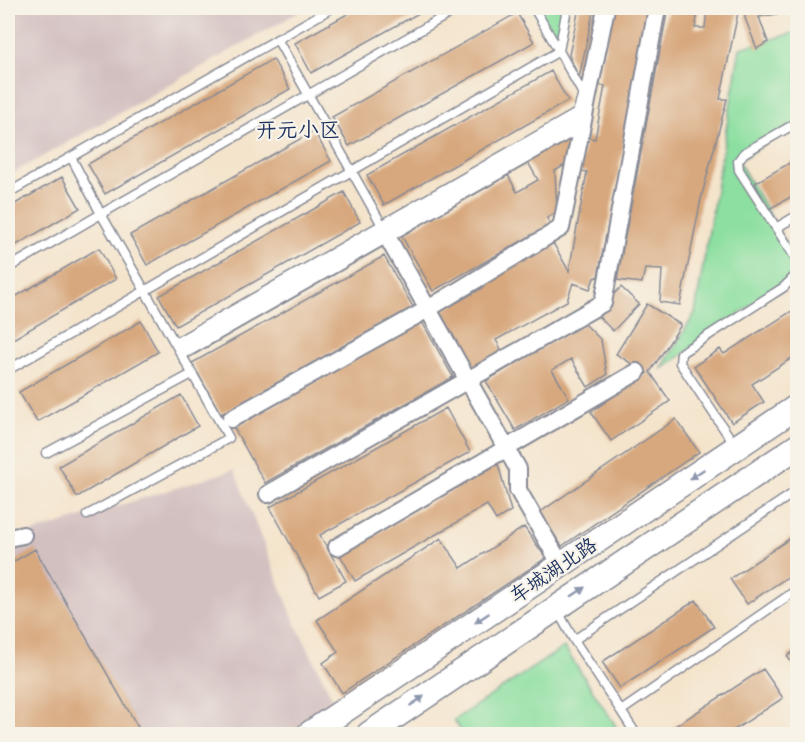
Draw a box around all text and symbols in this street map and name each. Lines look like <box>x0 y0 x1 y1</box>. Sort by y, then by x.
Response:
district label: 开元小区 <box>256 117 340 144</box>
one-way arrow <box>689 468 705 480</box>
street label: 车城湖北路 <box>505 532 603 609</box>
one-way arrow <box>570 586 586 598</box>
one-way arrow <box>475 612 491 624</box>
one-way arrow <box>409 696 425 707</box>

